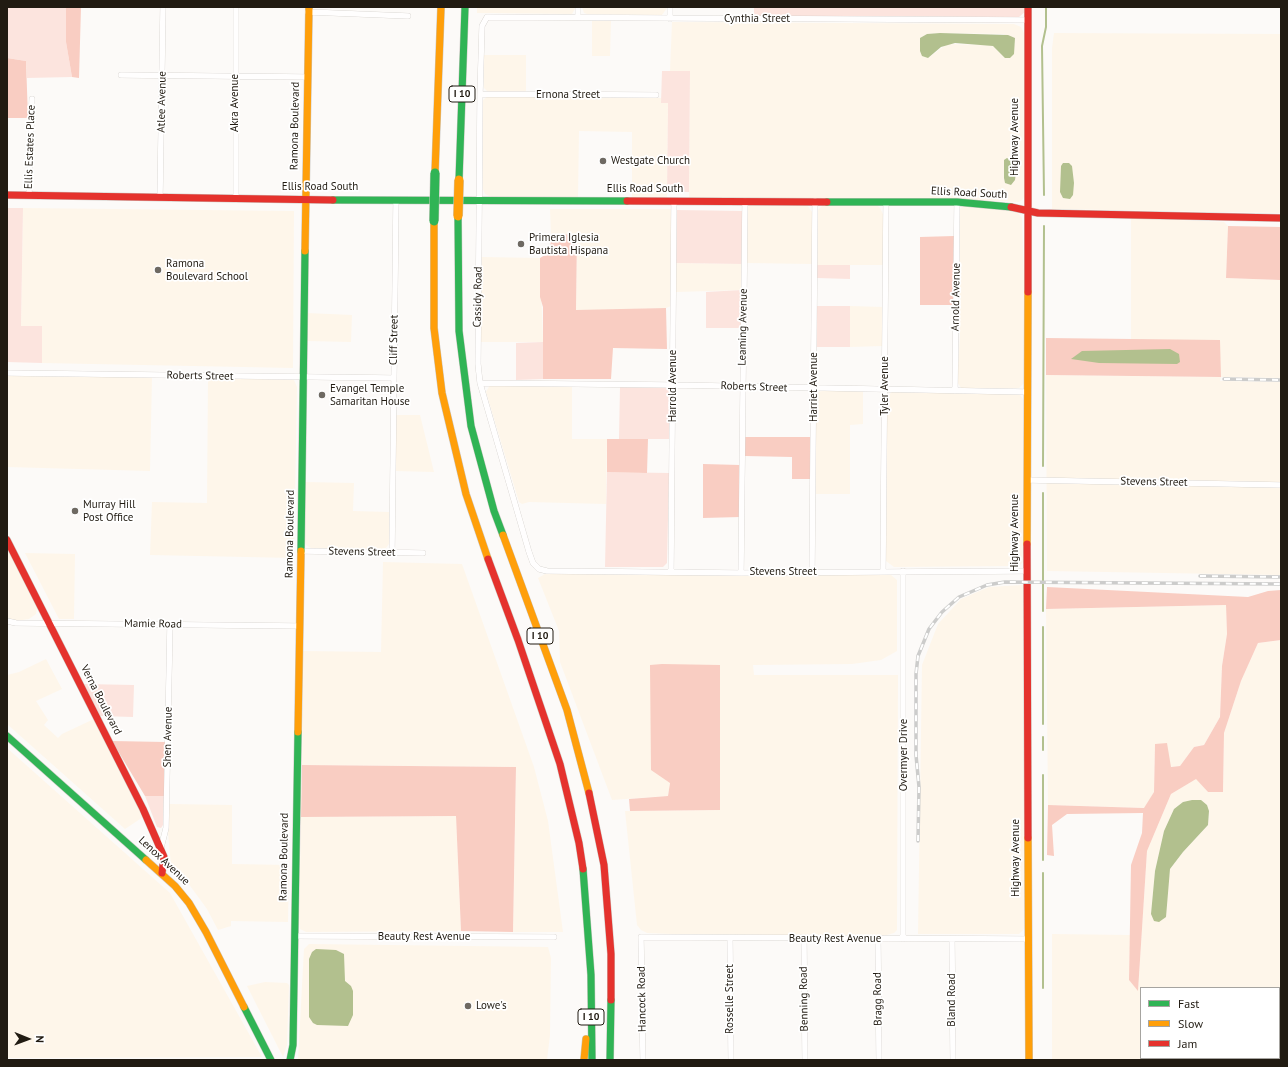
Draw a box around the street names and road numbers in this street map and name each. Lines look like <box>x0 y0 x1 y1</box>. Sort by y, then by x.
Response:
street label: Cynthia Street <box>724 12 790 26</box>
street label: Atlee Avenue <box>155 71 169 133</box>
street label: Akra Avenue <box>228 74 242 132</box>
street label: Ramona Boulevard <box>288 82 302 170</box>
road number: I 10 <box>449 86 475 102</box>
street label: Ernona Street <box>536 88 600 102</box>
street label: Highway Avenue <box>1008 98 1022 176</box>
street label: Ellis Estates Place <box>22 105 38 189</box>
street label: Ellis Road South <box>282 180 358 194</box>
street label: Ellis Road South <box>607 182 683 196</box>
street label: Ellis Road South <box>930 184 1008 202</box>
street label: Arnold Avenue <box>949 263 963 331</box>
street label: Cassidy Road <box>471 266 485 328</box>
street label: Leaming Avenue <box>736 288 750 366</box>
street label: Cliff Street <box>387 315 401 365</box>
street label: Harrold Avenue <box>666 350 680 422</box>
street label: Harriet Avenue <box>807 352 821 422</box>
street label: Tyler Avenue <box>878 356 892 416</box>
street label: Roberts Street <box>166 369 234 383</box>
street label: Roberts Street <box>720 379 788 395</box>
street label: Stevens Street <box>1120 475 1188 489</box>
street label: Ramona Boulevard <box>283 490 297 578</box>
street label: Highway Avenue <box>1008 494 1022 572</box>
street label: Stevens Street <box>328 545 396 559</box>
street label: Stevens Street <box>749 565 817 579</box>
street label: Mamie Road <box>124 617 182 631</box>
road number: I 10 <box>527 628 553 644</box>
street label: Verna Boulevard <box>78 663 124 737</box>
street label: Shen Avenue <box>161 707 175 767</box>
street label: Overmyer Drive <box>897 719 911 791</box>
street label: Ramona Boulevard <box>277 813 291 901</box>
street label: Highway Avenue <box>1009 819 1023 897</box>
street label: Lenox Avenue <box>136 834 192 888</box>
street label: Beauty Rest Avenue <box>378 930 470 944</box>
street label: Beauty Rest Avenue <box>789 932 881 946</box>
street label: Rosselle Street <box>723 964 737 1034</box>
street label: Hancock Road <box>635 966 649 1032</box>
street label: Benning Road <box>797 966 811 1032</box>
street label: Bragg Road <box>871 972 885 1026</box>
street label: Bland Road <box>945 973 959 1027</box>
road number: I 10 <box>578 1009 604 1025</box>

